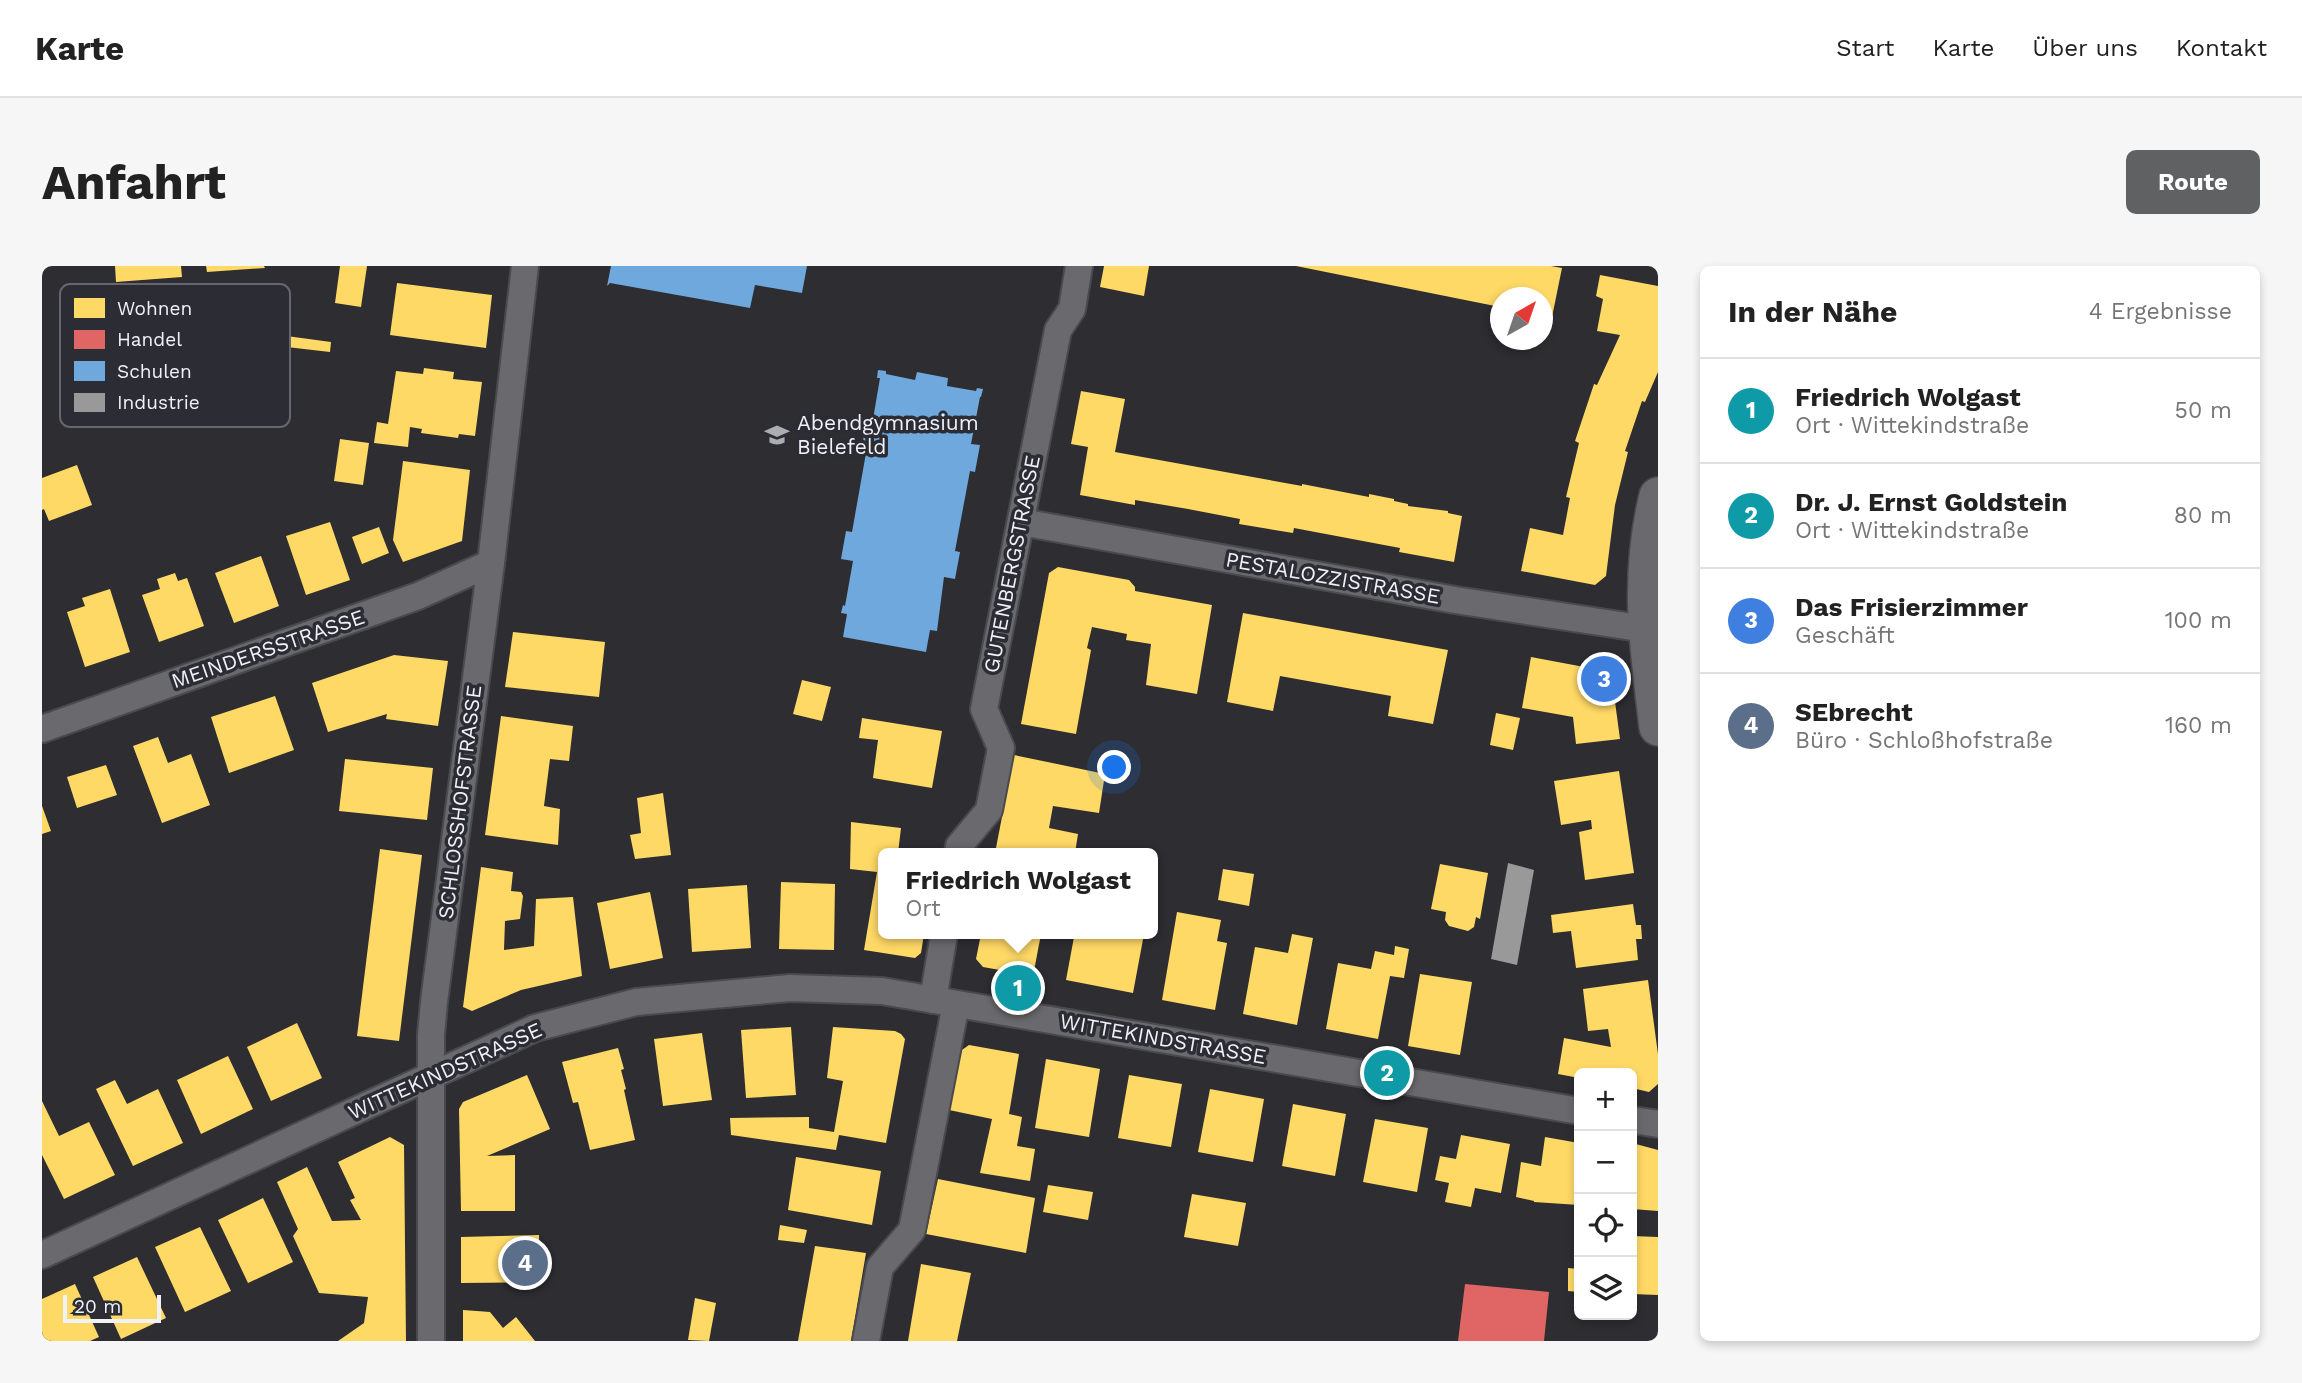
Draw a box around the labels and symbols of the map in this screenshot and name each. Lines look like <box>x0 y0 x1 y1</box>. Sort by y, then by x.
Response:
legend <box>60 284 290 427</box>
north arrow <box>1490 287 1553 350</box>
text: Wohnen <box>117 297 192 320</box>
text: Handel <box>117 328 182 351</box>
text: Schulen <box>117 360 192 383</box>
text: Industrie <box>117 391 200 414</box>
place label: Abendgymnasium Bielefeld <box>797 410 979 459</box>
school or university icon: Abendgymnasium Bielefeld <box>763 421 791 449</box>
street label: GUTENBERGSTRASSE <box>978 453 1045 675</box>
street label: PESTALOZZISTRASSE <box>1224 546 1442 609</box>
street label: MEINDERSSTRASSE <box>168 604 368 693</box>
pin: 3 <box>1581 653 1627 705</box>
street label: SCHLOSSHOFSTRASSE <box>433 684 486 920</box>
your location <box>1097 750 1131 784</box>
pin: 1 <box>995 962 1041 1014</box>
street label: WITTEKINDSTRASSE <box>1058 1008 1268 1069</box>
street label: WITTEKINDSTRASSE <box>344 1017 545 1125</box>
pin: 2 <box>1364 1047 1410 1099</box>
pin: 4 <box>502 1237 548 1289</box>
scale bar <box>63 1292 161 1324</box>

